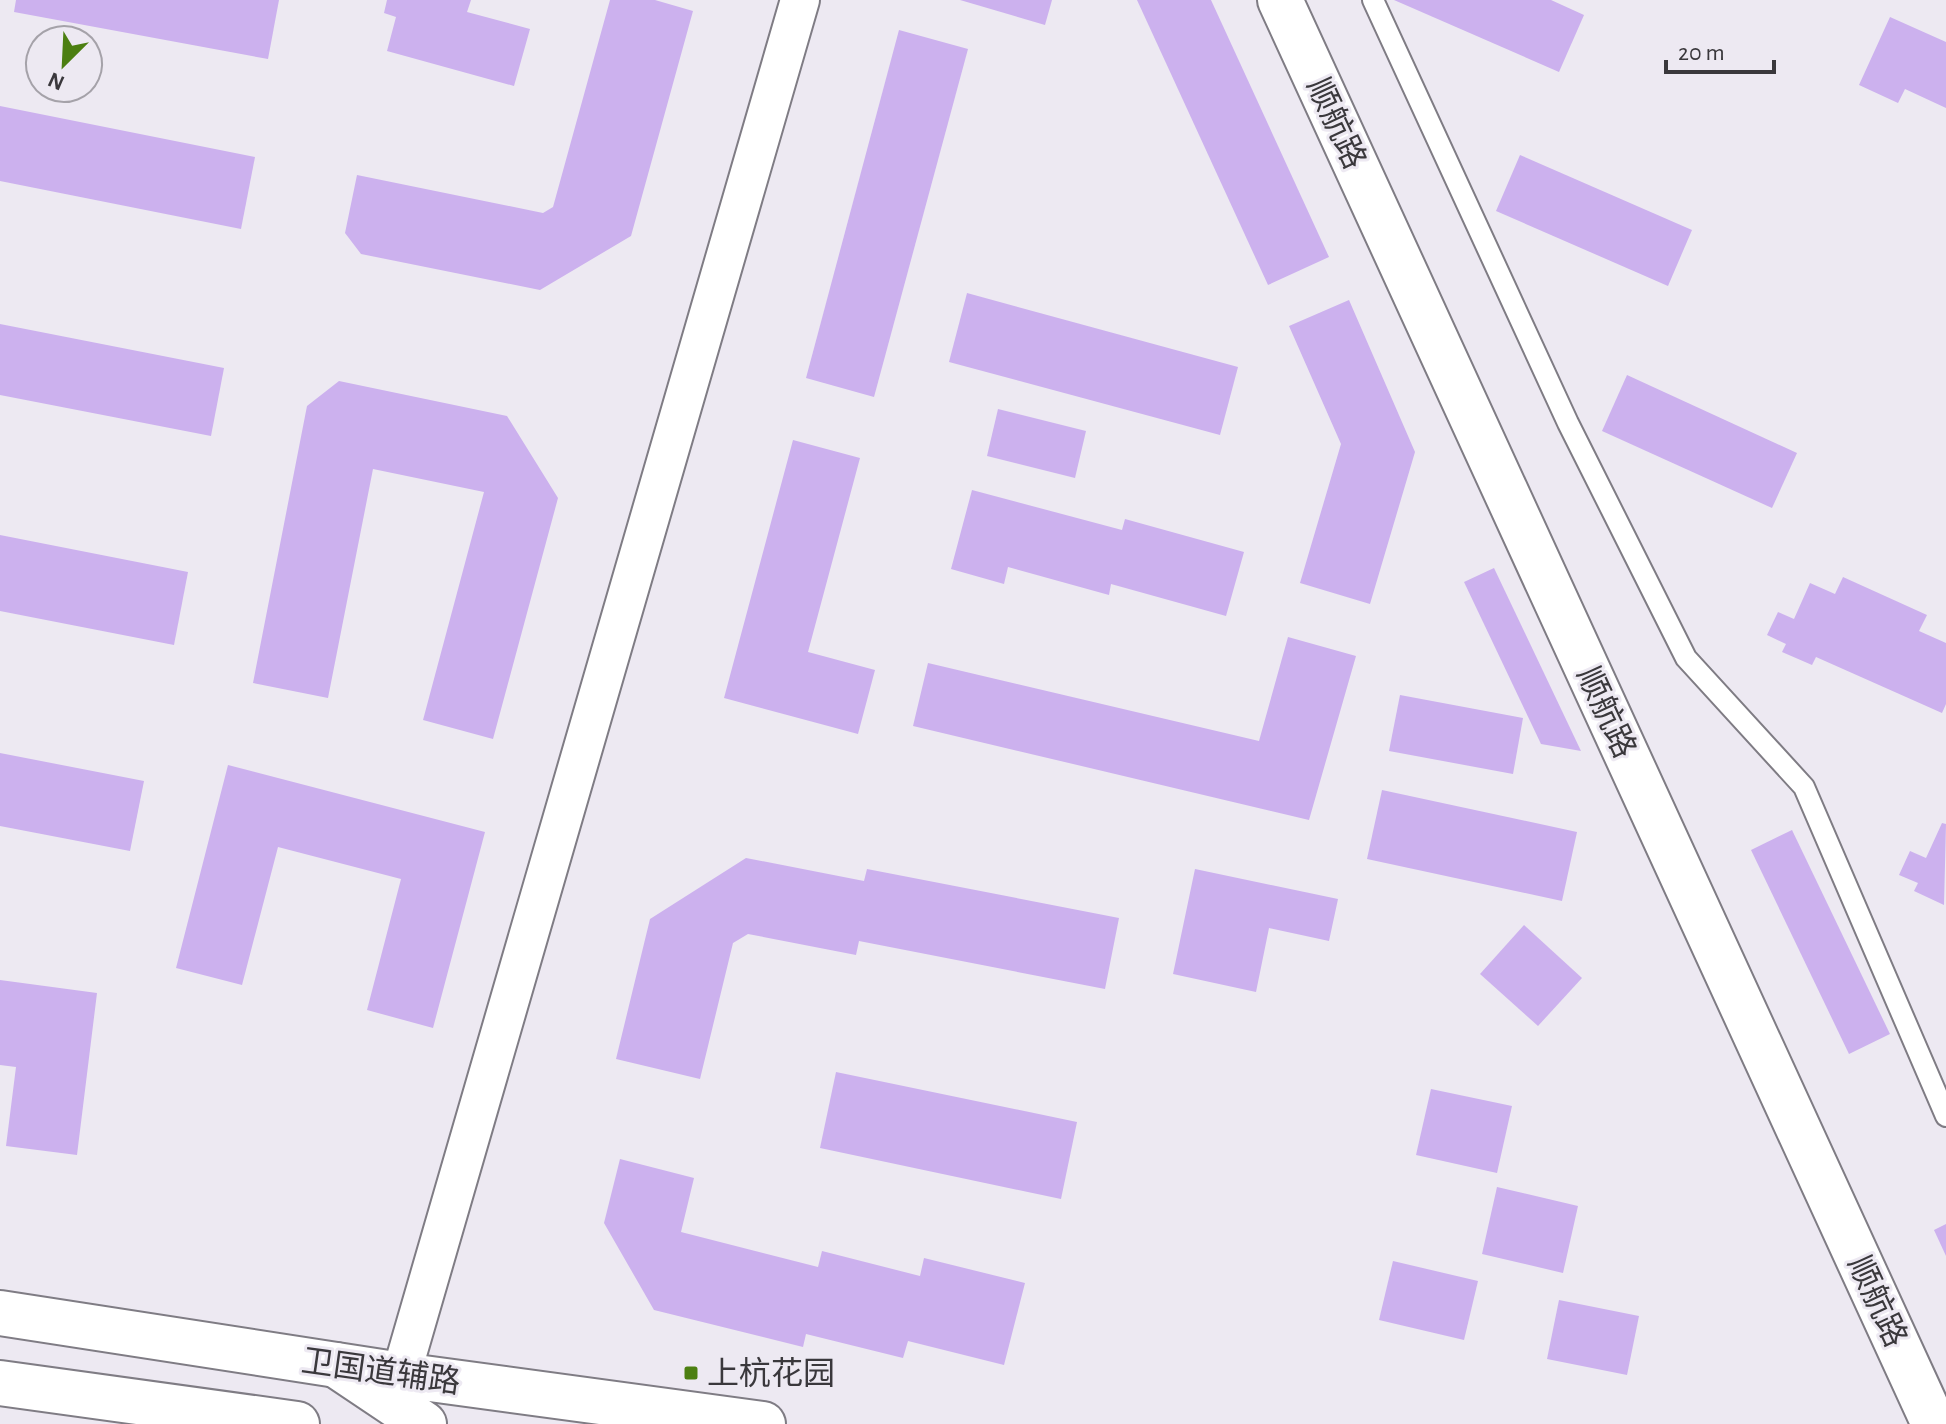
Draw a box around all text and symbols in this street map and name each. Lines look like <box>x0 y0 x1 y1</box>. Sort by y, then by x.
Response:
north arrow <box>24 24 104 104</box>
scale bar <box>1666 24 1774 74</box>
text: 20 m <box>1678 41 1725 65</box>
text: N <box>45 68 68 95</box>
street label: 顺航路 <box>1301 72 1373 174</box>
street label: 顺航路 <box>1571 661 1643 763</box>
street label: 顺航路 <box>1842 1250 1914 1352</box>
street label: 卫国道辅路 <box>299 1343 463 1399</box>
place label: 上杭花园 <box>707 1356 835 1390</box>
marker: 上杭花园 <box>682 1364 700 1382</box>

